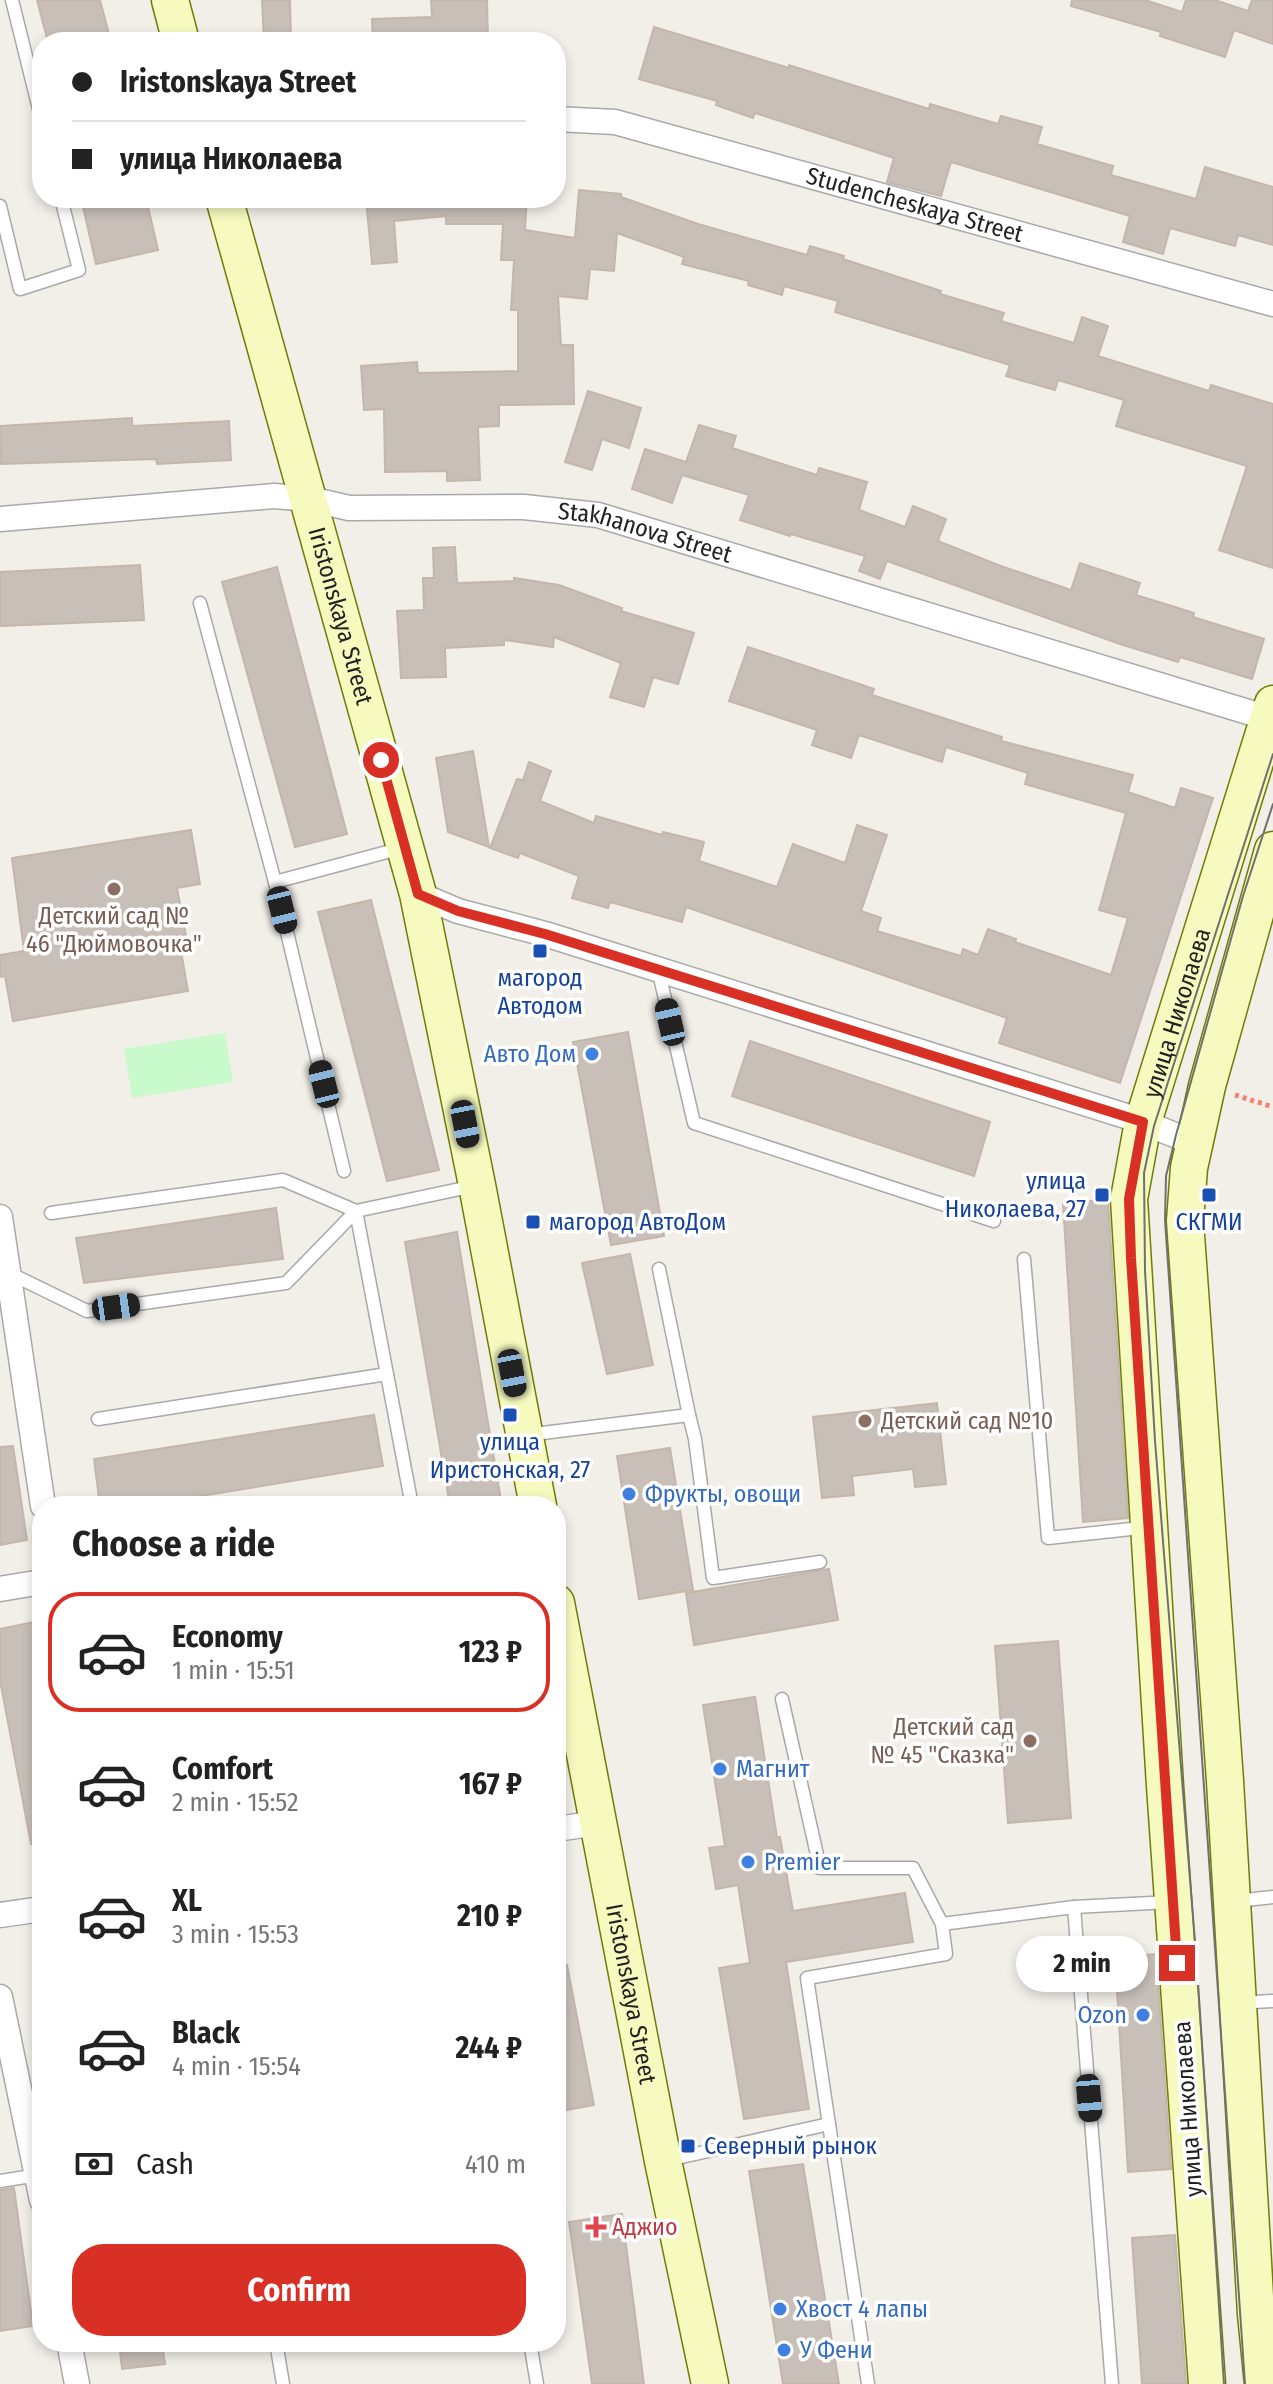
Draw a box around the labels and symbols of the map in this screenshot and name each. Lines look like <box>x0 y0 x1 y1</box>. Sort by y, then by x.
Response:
street label: Studencheskaya Street <box>803 162 1026 248</box>
street label: Stakhanova Street <box>557 497 735 569</box>
street label: Iristonskaya Street <box>302 524 379 708</box>
route start <box>363 742 399 778</box>
marker: Детский сад № 46 "Дюймовочка" <box>105 880 123 898</box>
car <box>265 884 299 936</box>
place label: Детский сад № 46 "Дюймовочка" <box>26 902 202 958</box>
street label: улица Николаева <box>1137 925 1216 1101</box>
marker: магород Автодом <box>531 942 549 960</box>
place label: магород Автодом <box>497 964 583 1020</box>
car <box>653 996 687 1048</box>
place label: Авто Дом <box>484 1040 576 1068</box>
marker: Авто Дом <box>583 1045 601 1063</box>
car <box>307 1058 341 1110</box>
car <box>449 1098 481 1150</box>
place label: улица Николаева, 27 <box>945 1167 1086 1223</box>
marker: улица Николаева, 27 <box>1093 1186 1111 1204</box>
marker: СКГМИ <box>1200 1186 1218 1204</box>
place label: магород АвтоДом <box>549 1208 726 1236</box>
place label: СКГМИ <box>1176 1208 1242 1236</box>
marker: магород АвтоДом <box>524 1213 542 1231</box>
car <box>91 1292 141 1322</box>
car <box>496 1347 528 1399</box>
marker: улица Иристонская, 27 <box>501 1406 519 1424</box>
place label: Детский сад №10 <box>880 1407 1053 1435</box>
marker: Детский сад №10 <box>856 1412 874 1430</box>
place label: улица Иристонская, 27 <box>430 1428 591 1484</box>
place label: Фрукты, овощи <box>645 1480 801 1508</box>
marker: Фрукты, овощи <box>620 1485 638 1503</box>
place label: Детский сад № 45 "Сказка" <box>870 1713 1014 1769</box>
marker: Детский сад № 45 "Сказка" <box>1021 1732 1039 1750</box>
place label: Магнит <box>736 1755 810 1783</box>
marker: Магнит <box>711 1760 729 1778</box>
place label: Premier <box>764 1848 841 1876</box>
marker: Premier <box>739 1853 757 1871</box>
street label: Iristonskaya Street <box>600 1901 662 2087</box>
callout: 2 min <box>1017 1935 1149 1991</box>
route end <box>1159 1945 1195 1981</box>
place label: Ozon <box>1078 2001 1127 2029</box>
marker: Ozon <box>1134 2006 1152 2024</box>
street label: улица Николаева <box>1168 2020 1208 2198</box>
car <box>1075 2073 1103 2123</box>
place label: Северный рынок <box>704 2132 878 2160</box>
marker: Северный рынок <box>679 2137 697 2155</box>
place label: Аджио <box>612 2213 678 2241</box>
marker: Аджио <box>587 2218 605 2236</box>
place label: Хвост 4 лапы <box>796 2295 928 2323</box>
marker: Хвост 4 лапы <box>771 2300 789 2318</box>
place label: У Фени <box>799 2336 873 2364</box>
marker: У Фени <box>775 2341 793 2359</box>

